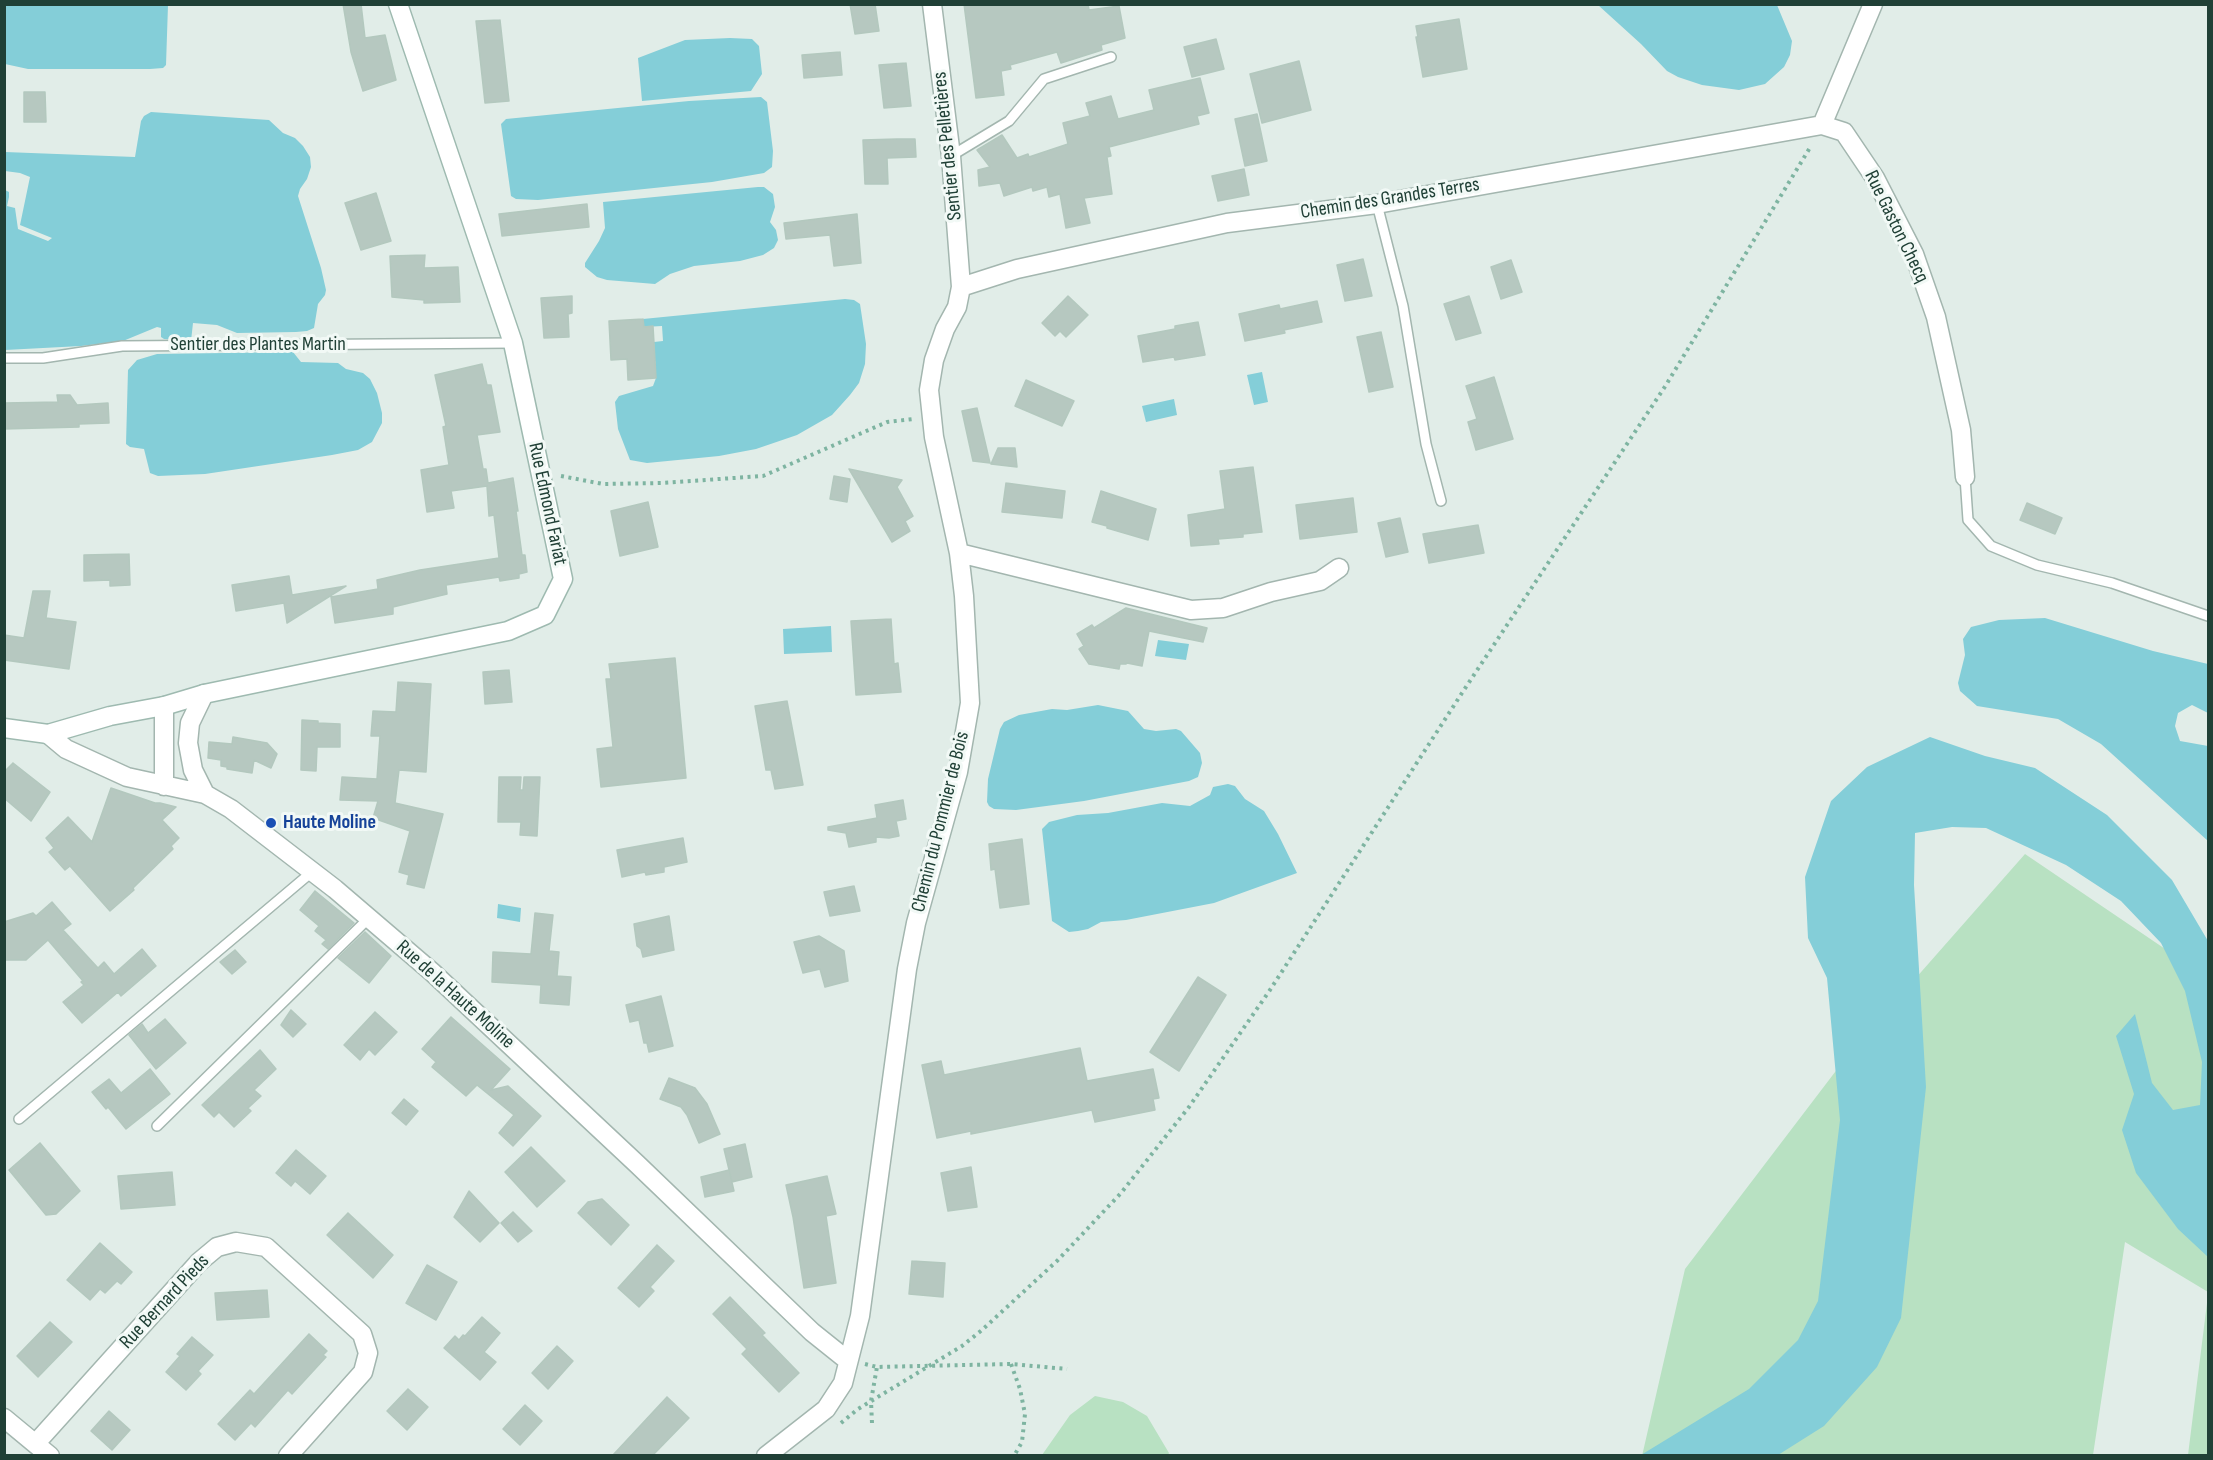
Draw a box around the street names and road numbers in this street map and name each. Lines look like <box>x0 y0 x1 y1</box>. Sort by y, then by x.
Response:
street label: Sentier des Pelletières <box>928 71 968 221</box>
street label: Rue Gaston Checq <box>1858 167 1934 287</box>
street label: Chemin des Grandes Terres <box>1299 173 1481 225</box>
street label: Sentier des Plantes Martin <box>170 333 346 357</box>
street label: Rue Edmond Fariat <box>522 441 572 567</box>
street label: Chemin du Pommier de Bois <box>907 729 975 915</box>
street label: Rue de la Haute Moline <box>391 936 519 1054</box>
street label: Rue Bernard Pieds <box>115 1250 215 1354</box>

